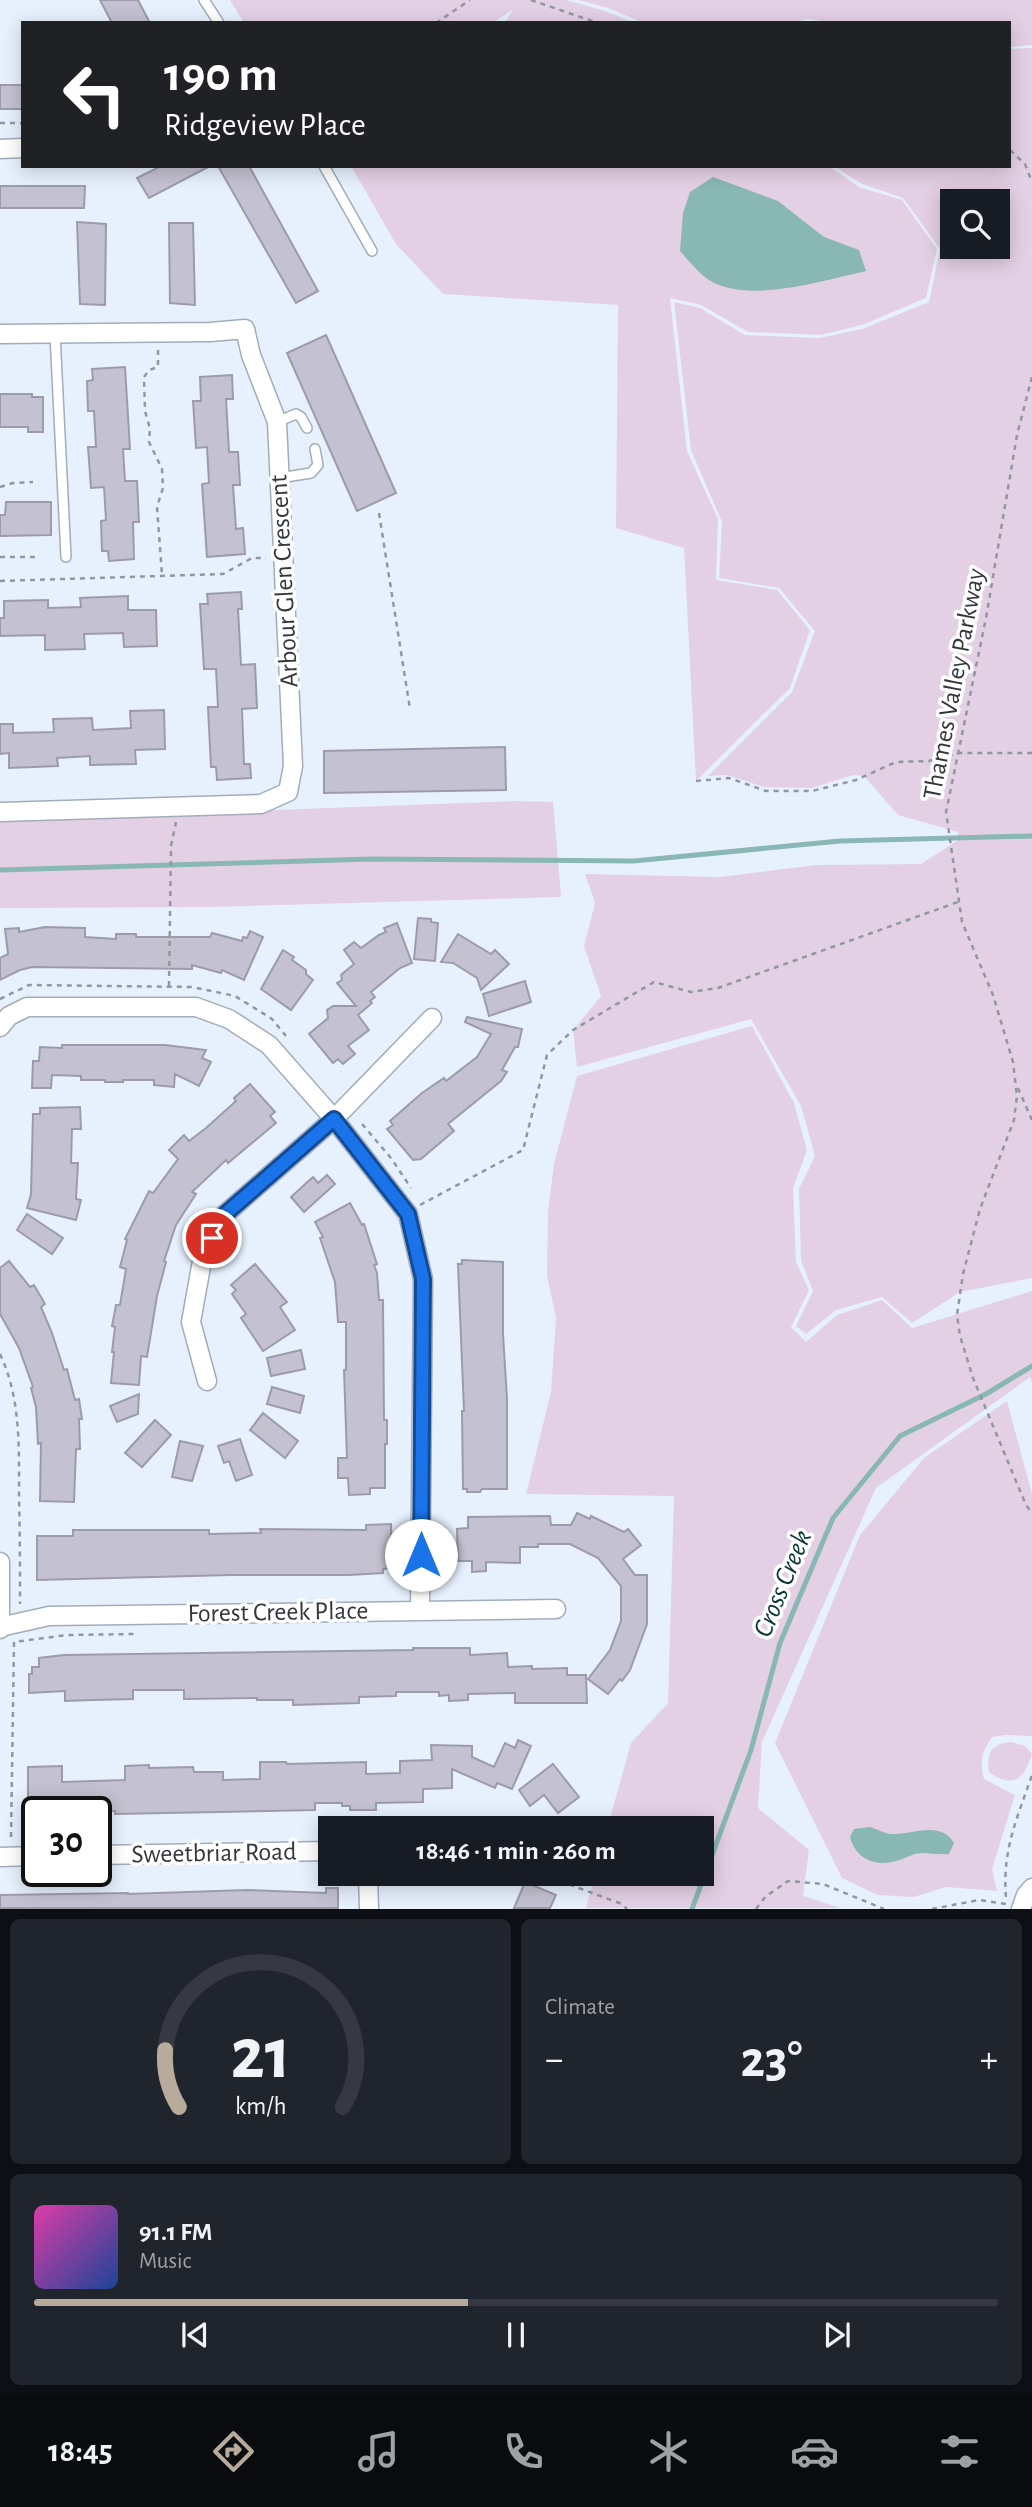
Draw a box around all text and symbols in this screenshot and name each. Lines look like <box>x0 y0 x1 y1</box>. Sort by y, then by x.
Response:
icon: left <box>49 49 140 140</box>
text: 190 m <box>164 51 278 100</box>
text: Ridgeview Place <box>164 109 366 141</box>
map controls <box>940 189 1010 259</box>
button: search <box>940 189 1010 259</box>
street label: Arbour Glen Crescent <box>265 474 303 688</box>
street label: Thames Valley Parkway <box>919 566 989 802</box>
pin <box>182 1208 242 1268</box>
icon: arrive <box>193 1219 231 1257</box>
position arrow <box>384 1518 458 1592</box>
water label: Cross Creek <box>749 1527 817 1641</box>
street label: Forest Creek Place <box>187 1597 369 1627</box>
speed limit sign: 30 <box>21 1796 112 1887</box>
text: 18:46 · 1 min · 260 m <box>416 1838 616 1864</box>
street label: Sweetbriar Road <box>131 1839 297 1867</box>
text: Climate <box>545 1996 615 2019</box>
text: 21 <box>230 2020 291 2093</box>
text: 23° <box>740 2034 803 2086</box>
text: − <box>545 2041 563 2079</box>
text: + <box>980 2041 998 2079</box>
text: km/h <box>235 2094 286 2119</box>
text: 91.1 FM <box>139 2219 212 2245</box>
text: Music <box>139 2250 191 2273</box>
icon: previous <box>176 2316 214 2354</box>
icon: pause <box>497 2316 535 2354</box>
icon: next <box>818 2316 856 2354</box>
icon: directions <box>209 2427 258 2476</box>
icon: music <box>354 2427 403 2476</box>
icon: phone <box>499 2427 548 2476</box>
icon: climate <box>644 2427 693 2476</box>
icon: car <box>790 2427 839 2476</box>
icon: filters <box>935 2427 984 2476</box>
text: 18:45 <box>48 2435 113 2467</box>

